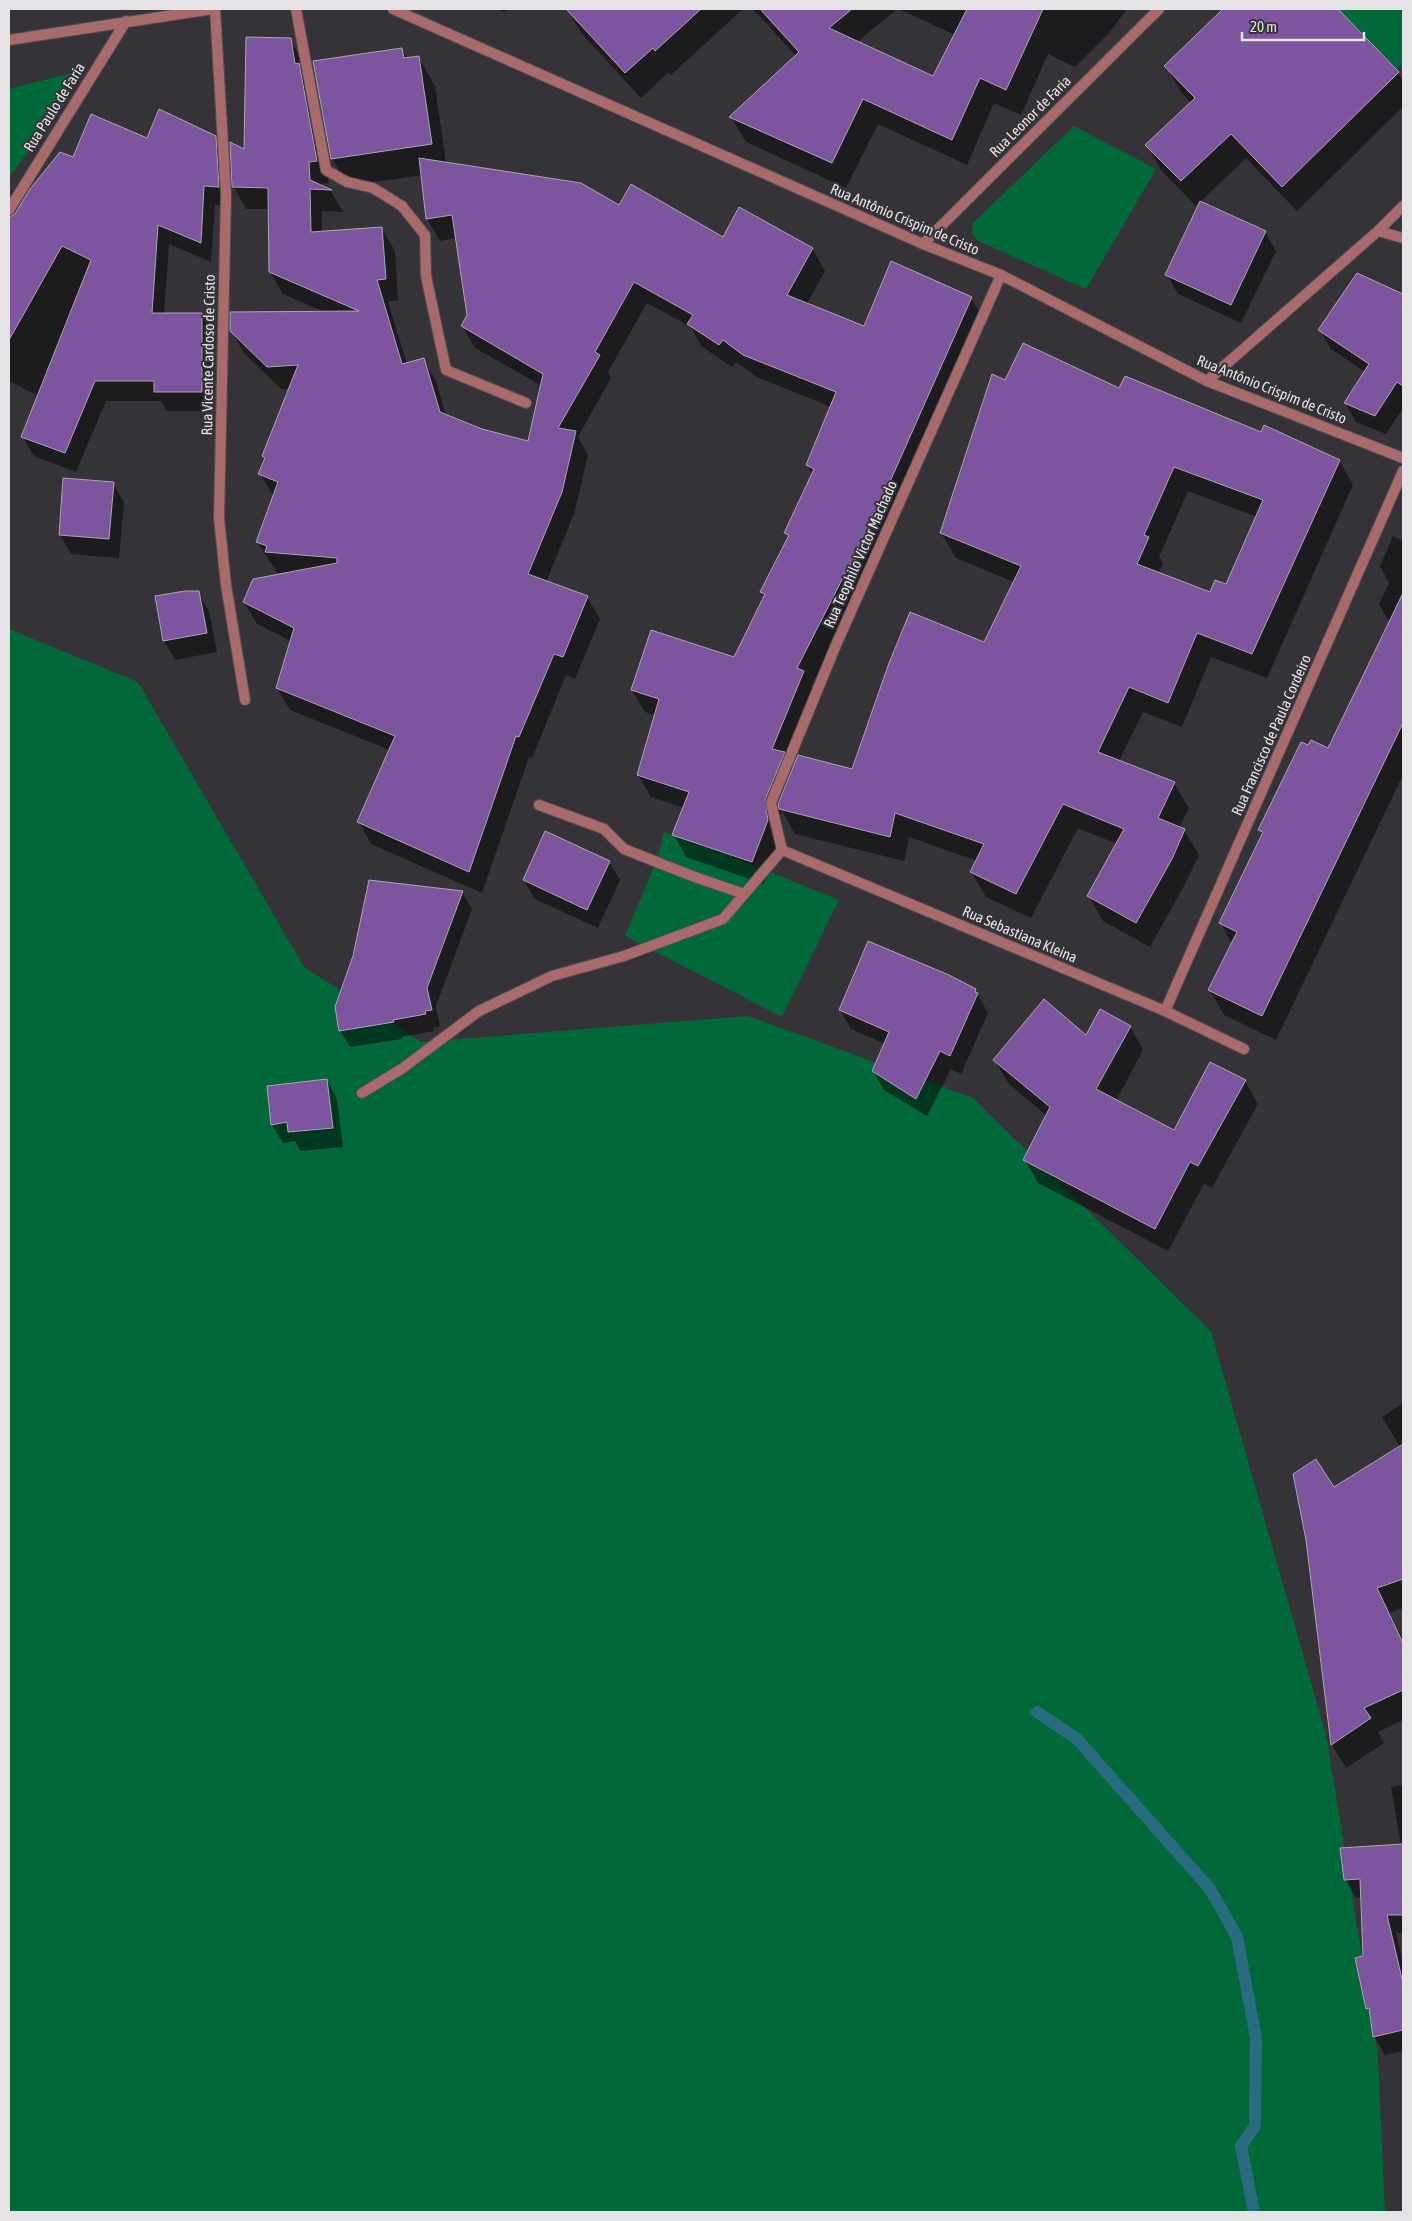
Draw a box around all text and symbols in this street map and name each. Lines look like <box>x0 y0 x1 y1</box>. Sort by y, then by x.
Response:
scale bar <box>1242 10 1364 42</box>
text: 20 m <box>1250 18 1277 35</box>
street label: Rua Paulo de Faria <box>20 59 88 155</box>
street label: Rua Leonor de Faria <box>986 72 1074 160</box>
street label: Rua Antônio Crispim de Cristo <box>828 180 982 258</box>
street label: Rua Vicente Cardoso de Cristo <box>198 274 218 436</box>
street label: Rua Antônio Crispim de Cristo <box>1195 351 1349 427</box>
street label: Rua Teophilo Victor Machado <box>820 478 900 630</box>
street label: Rua Francisco de Paula Cordeiro <box>1228 652 1314 818</box>
street label: Rua Sebastiana Kleina <box>960 902 1080 966</box>

